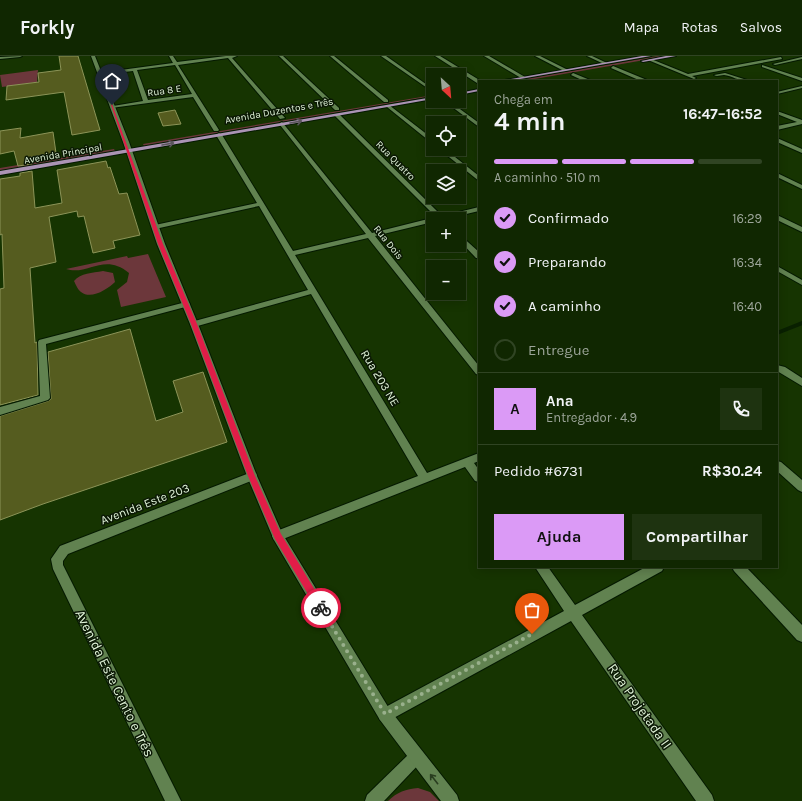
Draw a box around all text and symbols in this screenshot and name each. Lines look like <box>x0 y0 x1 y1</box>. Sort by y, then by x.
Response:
text: Forkly <box>20 17 75 39</box>
text: Mapa <box>624 19 659 36</box>
text: Rotas <box>681 19 718 36</box>
text: Salvos <box>740 19 782 36</box>
pin <box>95 64 129 105</box>
north arrow <box>426 68 466 108</box>
map controls <box>426 68 466 300</box>
icon: home <box>101 70 123 92</box>
street label: Rua 8 E <box>146 83 182 99</box>
text: Chega em <box>494 92 553 107</box>
street label: Avenida Duzentos e Três <box>224 96 334 126</box>
text: 16:47–16:52 <box>683 105 762 123</box>
text: 4 min <box>494 106 565 137</box>
button: locate <box>426 116 466 156</box>
one-way arrow <box>289 118 302 126</box>
street label: Rua Quatro <box>373 138 418 183</box>
one-way arrow <box>161 140 174 148</box>
street label: Avenida Principal <box>23 141 103 167</box>
button: layers <box>426 164 466 204</box>
text: A caminho · 510 m <box>494 170 600 185</box>
icon: check <box>494 207 516 229</box>
text: Confirmado <box>528 209 609 227</box>
text: 16:29 <box>732 211 762 226</box>
button: + <box>426 212 466 252</box>
street label: Rua Dois <box>371 223 406 262</box>
icon: check <box>494 251 516 273</box>
text: Preparando <box>528 253 606 271</box>
text: 16:34 <box>732 255 762 270</box>
button: − <box>426 260 466 300</box>
icon: check <box>494 295 516 317</box>
text: A caminho <box>528 297 601 315</box>
text: 16:40 <box>732 299 762 314</box>
text: Entregue <box>528 341 590 359</box>
street label: Rua 203 NE <box>358 347 402 409</box>
button: phone <box>720 388 762 430</box>
text: Ana <box>546 392 574 410</box>
text: A <box>510 400 520 418</box>
text: Entregador · 4.9 <box>546 410 637 425</box>
text: Pedido #6731 <box>494 462 583 480</box>
text: R$30.24 <box>702 462 762 480</box>
street label: Avenida Este 203 <box>99 481 191 527</box>
button: Ajuda <box>494 514 624 560</box>
button: Compartilhar <box>632 514 762 560</box>
courier <box>301 588 341 628</box>
pin <box>515 593 549 634</box>
icon: bike <box>310 597 332 619</box>
icon: bag <box>521 599 543 621</box>
street label: Avenida Este Cento e Três <box>72 607 158 760</box>
street label: Rua Projetada II <box>604 660 675 752</box>
one-way arrow <box>429 773 438 784</box>

